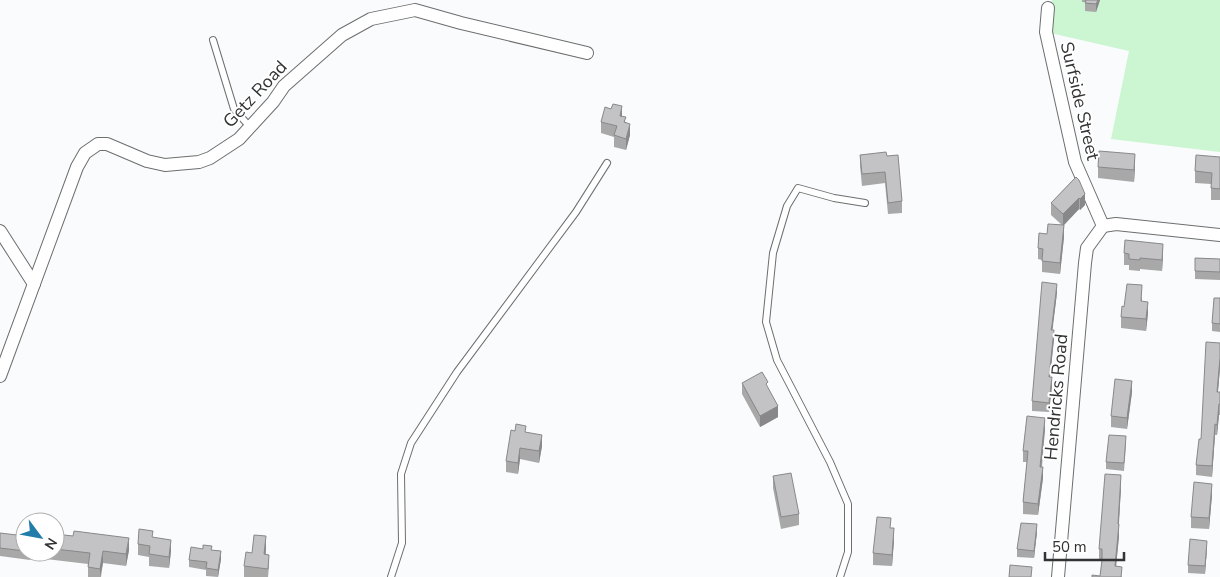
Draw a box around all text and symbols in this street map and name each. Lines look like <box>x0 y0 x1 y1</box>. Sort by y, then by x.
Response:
street label: Surfside Street <box>1055 40 1105 163</box>
street label: Getz Road <box>218 55 292 133</box>
street label: Hendricks Road <box>1039 333 1073 461</box>
north arrow <box>15 512 65 562</box>
scale bar <box>1045 530 1124 562</box>
text: N <box>40 534 61 553</box>
text: 50 m <box>1052 537 1087 557</box>

